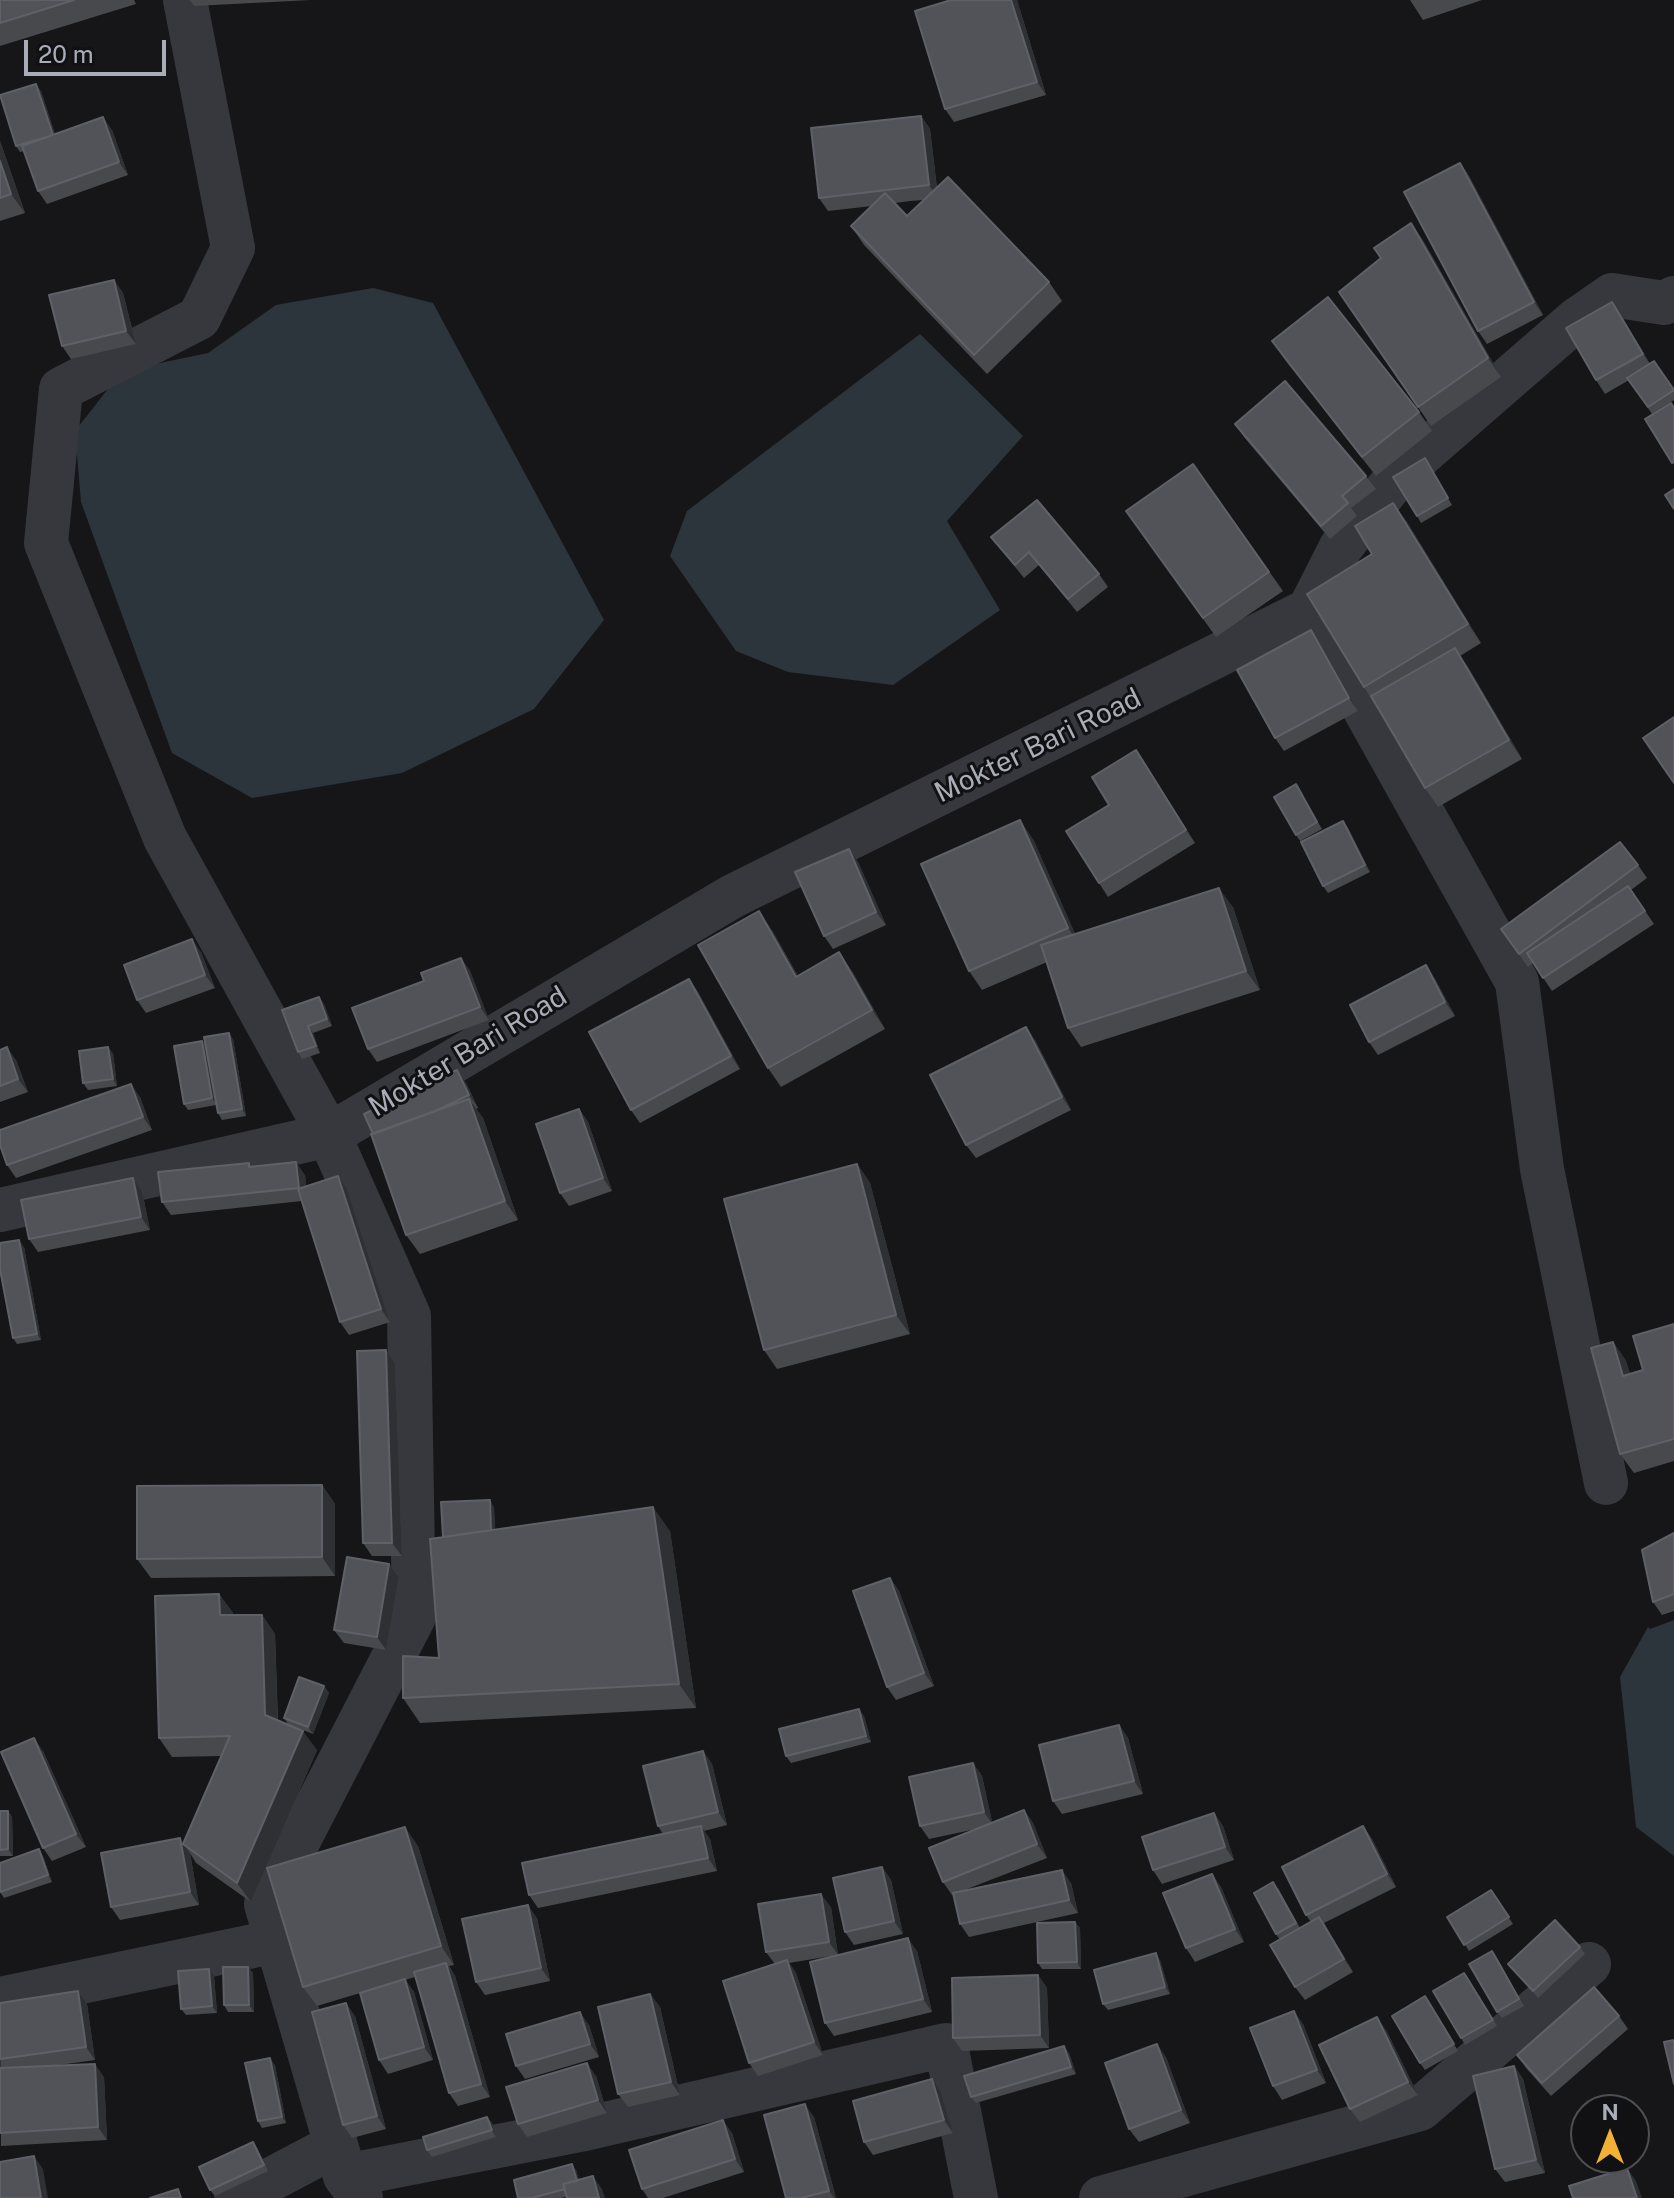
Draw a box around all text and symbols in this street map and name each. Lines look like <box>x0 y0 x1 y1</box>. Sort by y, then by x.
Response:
scale bar <box>28 24 170 74</box>
text: 20 m <box>38 40 94 68</box>
street label: Mokter Bari Road <box>929 682 1147 810</box>
street label: Mokter Bari Road <box>363 980 573 1124</box>
north arrow <box>1570 2094 1650 2174</box>
text: N <box>1601 2099 1619 2125</box>

